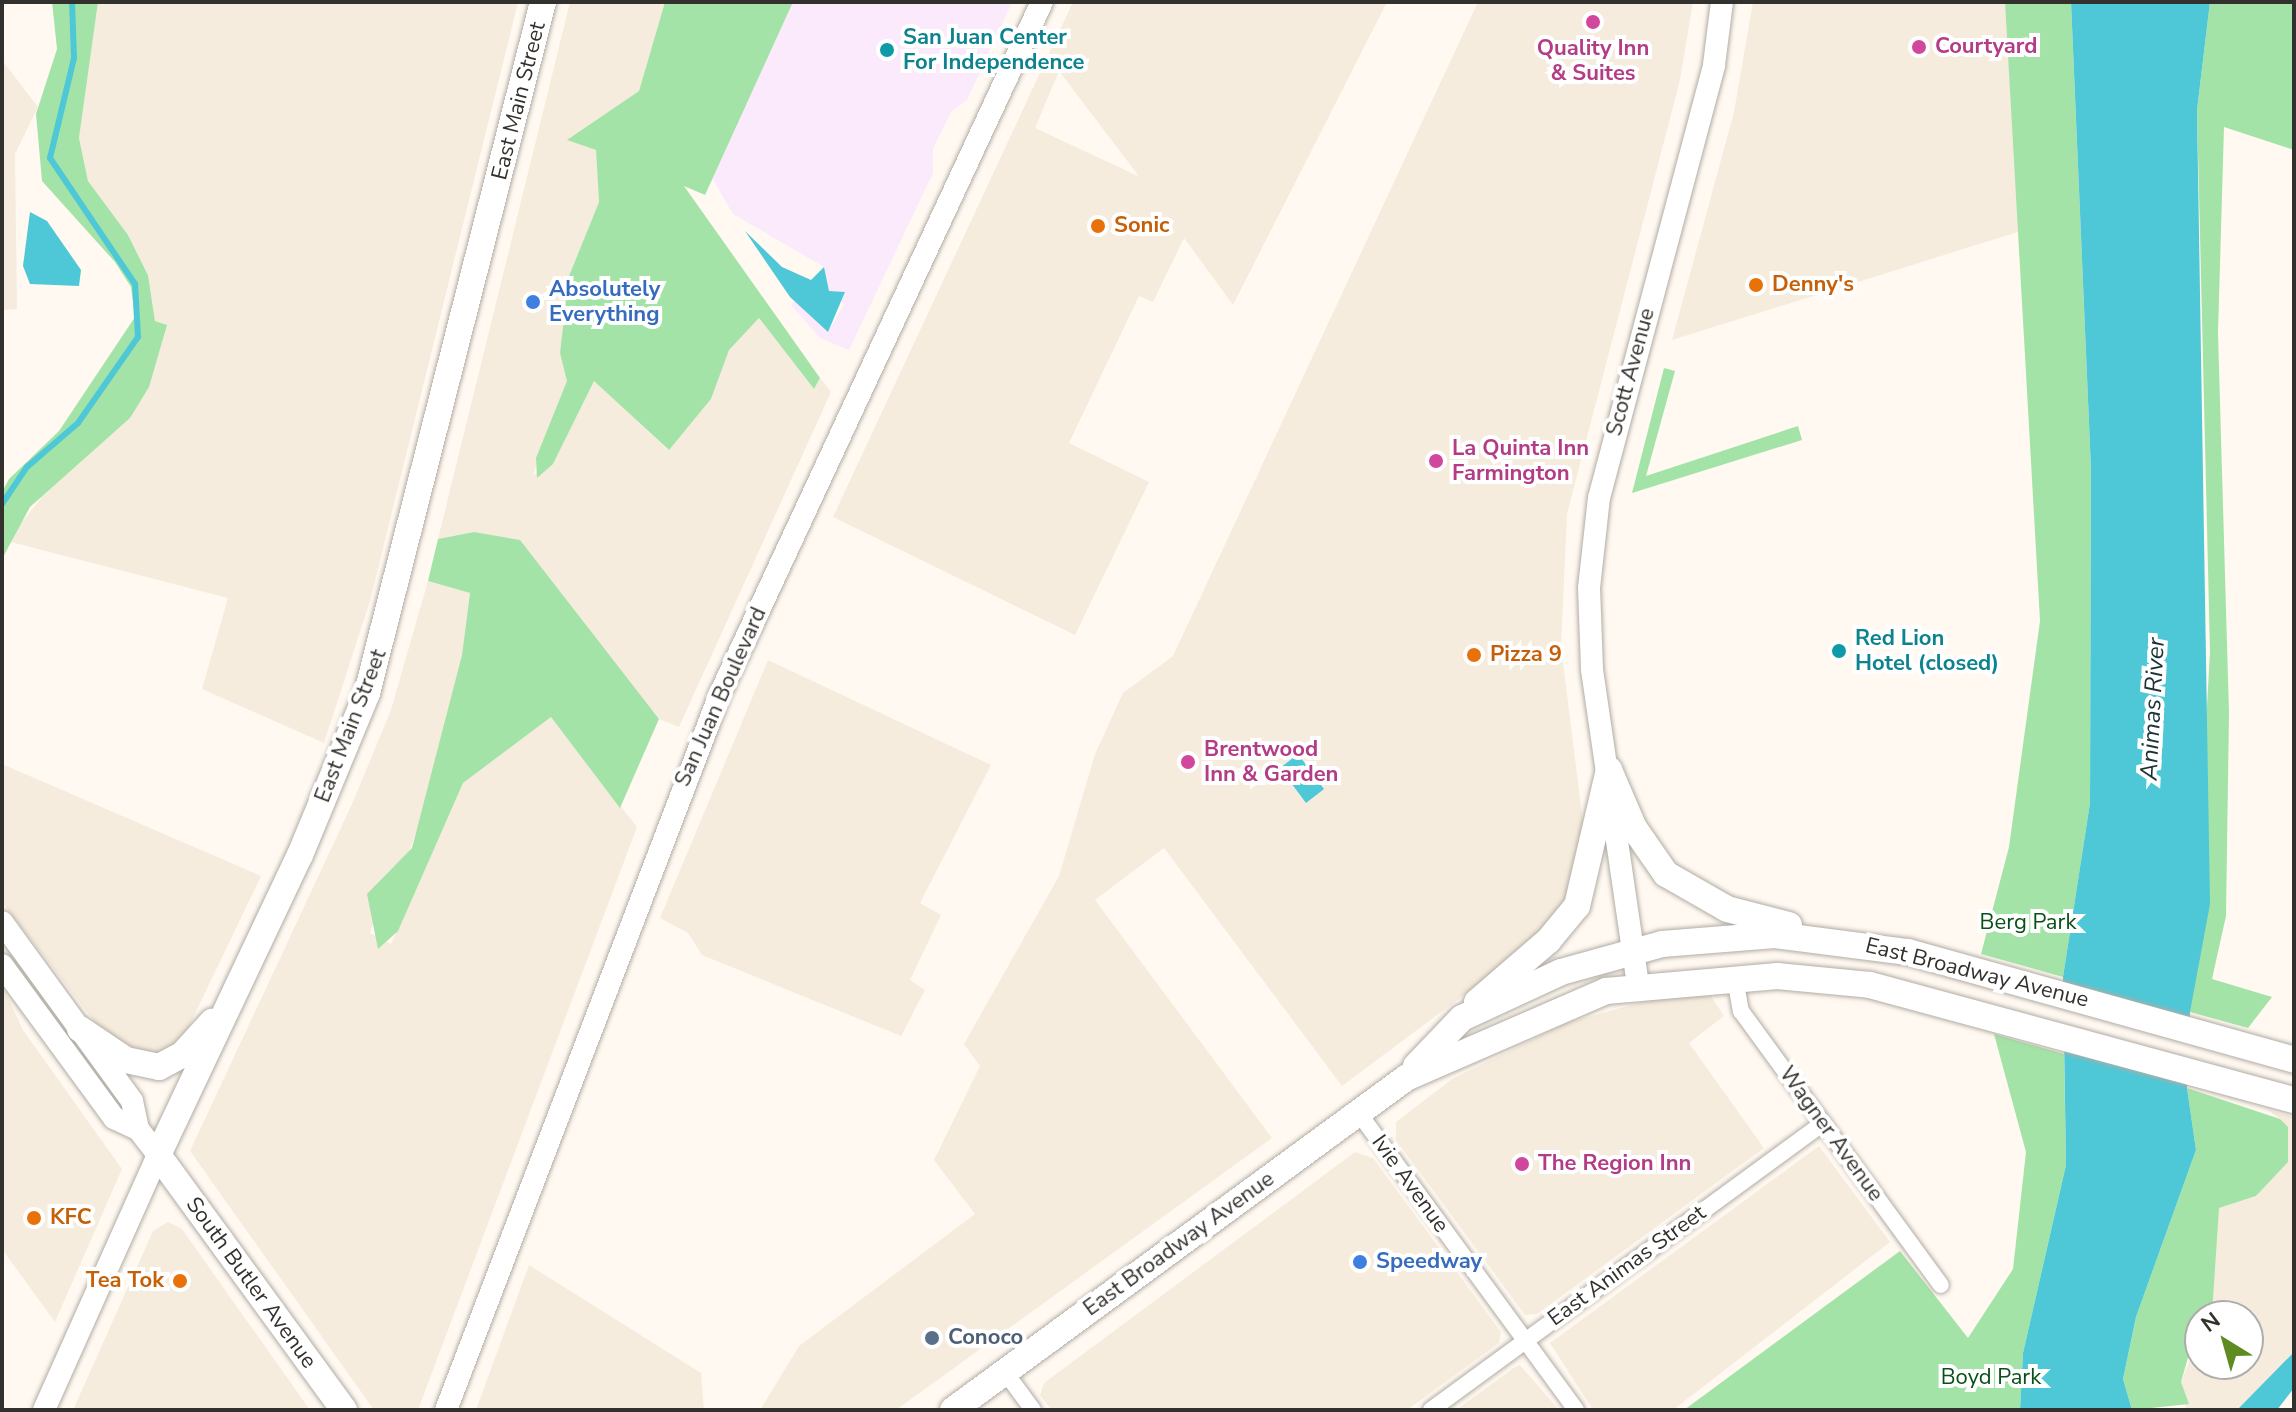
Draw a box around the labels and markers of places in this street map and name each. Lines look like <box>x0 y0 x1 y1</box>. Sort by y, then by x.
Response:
marker: Quality Inn & Suites <box>1584 13 1602 31</box>
place label: San Juan Center For Independence <box>903 24 1084 76</box>
place label: Courtyard <box>1935 34 2037 60</box>
place label: Quality Inn & Suites <box>1537 35 1649 86</box>
marker: Courtyard <box>1910 38 1928 56</box>
marker: San Juan Center For Independence <box>878 41 896 59</box>
place label: Sonic <box>1114 213 1169 239</box>
marker: Sonic <box>1089 217 1107 235</box>
place label: Denny's <box>1772 272 1854 298</box>
place label: Absolutely Everything <box>549 276 660 328</box>
marker: Denny's <box>1747 276 1765 294</box>
marker: Absolutely Everything <box>524 293 542 311</box>
place label: La Quinta Inn Farmington <box>1452 435 1589 486</box>
marker: La Quinta Inn Farmington <box>1427 452 1445 470</box>
place label: Red Lion Hotel (closed) <box>1855 625 1999 676</box>
place label: Pizza 9 <box>1490 642 1562 668</box>
marker: Red Lion Hotel (closed) <box>1830 642 1848 660</box>
marker: Pizza 9 <box>1465 646 1483 664</box>
place label: Brentwood Inn & Garden <box>1204 736 1338 788</box>
marker: Brentwood Inn & Garden <box>1179 753 1197 771</box>
place label: The Region Inn <box>1538 1151 1691 1177</box>
marker: The Region Inn <box>1513 1155 1531 1173</box>
place label: KFC <box>50 1205 92 1231</box>
marker: KFC <box>25 1209 43 1227</box>
place label: Speedway <box>1376 1249 1482 1275</box>
marker: Speedway <box>1351 1253 1369 1271</box>
place label: Tea Tok <box>86 1268 164 1294</box>
marker: Tea Tok <box>171 1272 189 1290</box>
place label: Conoco <box>948 1325 1023 1351</box>
marker: Conoco <box>923 1329 941 1347</box>

